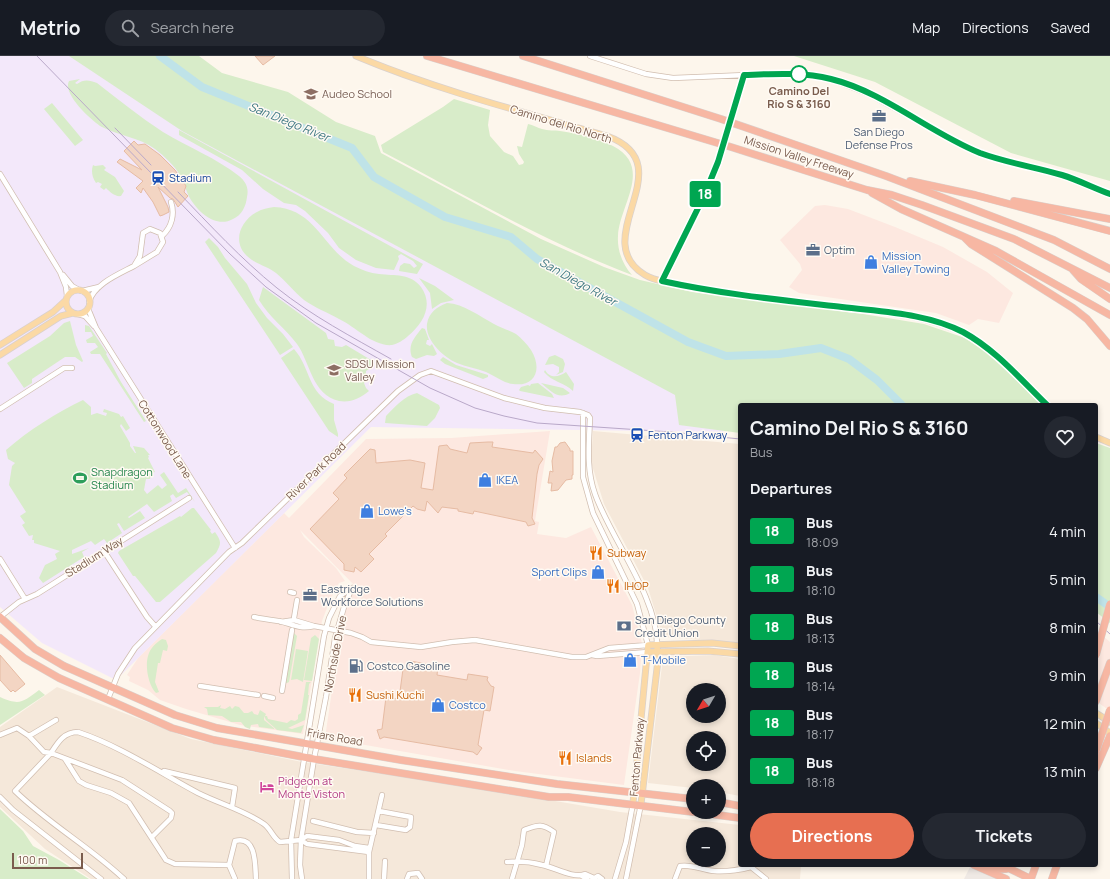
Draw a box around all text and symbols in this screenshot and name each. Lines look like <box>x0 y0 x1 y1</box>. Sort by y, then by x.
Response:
search box <box>105 10 385 46</box>
text: Metrio <box>20 15 81 41</box>
icon: search <box>119 17 141 39</box>
text: Search here <box>151 17 234 38</box>
text: Map <box>912 18 940 37</box>
text: Directions <box>962 18 1029 37</box>
text: Saved <box>1051 18 1090 37</box>
marker: Camino Del Rio S & 3160 <box>790 65 808 83</box>
place label: Camino Del Rio S & 3160 <box>767 83 831 111</box>
school or university icon: Audeo School <box>303 86 319 102</box>
place label: Audeo School <box>322 86 392 101</box>
water label: San Diego River <box>246 98 334 146</box>
street label: Camino del Rio North <box>508 101 614 146</box>
office icon: San Diego Defense Pros <box>871 108 887 124</box>
place label: San Diego Defense Pros <box>845 124 913 152</box>
street label: Mission Valley Freeway <box>742 132 856 181</box>
station icon: Stadium <box>150 170 166 186</box>
place label: Stadium <box>169 170 211 185</box>
line badge: 18 <box>687 181 723 207</box>
text: 18 <box>698 184 712 203</box>
office icon: Optim <box>805 242 821 258</box>
place label: Optim <box>824 242 855 257</box>
place label: Mission Valley Towing <box>882 248 950 276</box>
water label: San Diego River <box>537 253 621 311</box>
shop icon: Mission Valley Towing <box>863 254 879 270</box>
place label: SDSU Mission Valley <box>345 356 415 384</box>
school or university icon: SDSU Mission Valley <box>326 362 342 378</box>
street label: Cottonwood Lane <box>135 397 196 481</box>
text: Camino Del Rio S & 3160 <box>750 415 968 441</box>
button: heart <box>1044 416 1086 458</box>
station icon: Fenton Parkway <box>629 427 645 443</box>
place label: Fenton Parkway <box>648 427 727 442</box>
street label: River Park Road <box>283 438 349 503</box>
text: Bus <box>750 443 773 461</box>
place label: Snapdragon Stadium <box>91 464 153 492</box>
sports icon: Snapdragon Stadium <box>72 470 88 486</box>
shop icon: IKEA <box>477 472 493 488</box>
place label: IKEA <box>496 472 518 487</box>
text: Departures <box>750 478 832 499</box>
shop icon: Lowe's <box>359 503 375 519</box>
place label: Lowe's <box>378 503 412 518</box>
text: Bus <box>806 512 833 533</box>
text: 18 <box>765 521 779 540</box>
text: 4 min <box>1049 521 1086 542</box>
street label: Stadium Way <box>62 533 126 580</box>
text: 18:09 <box>806 533 839 551</box>
restaurant icon: Subway <box>588 545 604 561</box>
place label: Subway <box>607 545 647 560</box>
text: Bus <box>806 560 833 581</box>
place label: Sport Clips <box>531 564 587 579</box>
shop icon: Sport Clips <box>590 564 606 580</box>
text: 18 <box>765 569 779 588</box>
text: 5 min <box>1049 569 1086 590</box>
restaurant icon: IHOP <box>605 578 621 594</box>
place label: IHOP <box>624 578 649 593</box>
place label: Eastridge Workforce Solutions <box>321 581 424 609</box>
text: 18:10 <box>806 581 836 599</box>
office icon: Eastridge Workforce Solutions <box>302 587 318 603</box>
text: Bus <box>806 608 833 629</box>
place label: San Diego County Credit Union <box>635 612 726 640</box>
street label: Northside Drive <box>320 614 349 694</box>
text: 18 <box>765 617 779 636</box>
text: 8 min <box>1049 617 1086 638</box>
bank icon: San Diego County Credit Union <box>616 618 632 634</box>
text: 18:13 <box>806 629 835 647</box>
shop icon: T-Mobile <box>622 652 638 668</box>
place label: T-Mobile <box>641 652 687 667</box>
text: Bus <box>806 656 833 677</box>
fuel station icon: Costco Gasoline <box>348 658 364 674</box>
place label: Costco Gasoline <box>367 658 451 673</box>
text: 18 <box>765 665 779 684</box>
text: 9 min <box>1049 665 1086 686</box>
text: 18:14 <box>806 677 835 695</box>
north arrow <box>686 683 726 723</box>
map controls <box>686 683 726 867</box>
restaurant icon: Sushi Kuchi <box>347 687 363 703</box>
place label: Sushi Kuchi <box>366 687 424 702</box>
shop icon: Costco <box>430 697 446 713</box>
place label: Costco <box>449 697 486 712</box>
text: Bus <box>806 704 833 725</box>
text: 18 <box>765 713 779 732</box>
text: 12 min <box>1043 713 1086 734</box>
street label: Fenton Parkway <box>626 717 647 797</box>
street label: Friars Road <box>306 724 364 749</box>
text: 18:17 <box>806 725 834 743</box>
button: locate <box>686 731 726 771</box>
restaurant icon: Islands <box>557 750 573 766</box>
place label: Islands <box>576 750 612 765</box>
text: Bus <box>806 752 833 773</box>
text: 18 <box>765 761 779 780</box>
text: 13 min <box>1044 761 1086 782</box>
place label: Pidgeon at Monte Viston <box>278 773 345 801</box>
text: 18:18 <box>806 773 835 791</box>
hotel icon: Pidgeon at Monte Viston <box>259 779 275 795</box>
button: + <box>686 779 726 819</box>
button: Directions <box>750 813 914 859</box>
button: Tickets <box>922 813 1086 859</box>
button: − <box>686 827 726 867</box>
scale bar <box>12 851 83 870</box>
text: 100 m <box>18 852 47 867</box>

